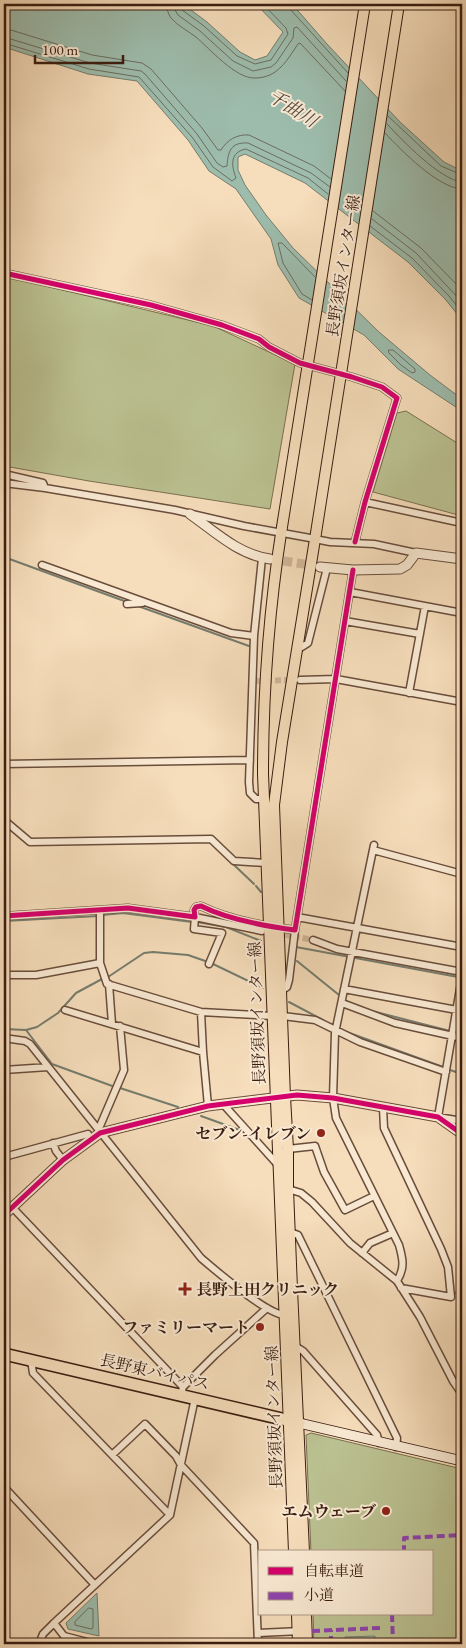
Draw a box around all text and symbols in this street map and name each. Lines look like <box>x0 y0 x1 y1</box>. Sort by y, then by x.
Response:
scale bar <box>35 32 122 64</box>
text: 100 m <box>42 40 79 59</box>
water label: 千曲川 <box>264 84 324 133</box>
street label: 長野須坂インター線 <box>321 194 365 338</box>
street label: 長野須坂インター線 <box>244 941 270 1085</box>
place label: セブン-イレブン <box>195 1123 311 1144</box>
marker: セブン-イレブン <box>315 1127 327 1139</box>
place label: 長野上田クリニック <box>196 1279 339 1300</box>
marker: 長野上田クリニック <box>178 1282 192 1296</box>
place label: ファミリーマート <box>122 1317 250 1338</box>
marker: ファミリーマート <box>254 1321 266 1333</box>
street label: 長野須坂インター線 <box>261 1345 287 1489</box>
street label: 長野東バイパス <box>98 1349 212 1395</box>
place label: エムウェーブ <box>281 1501 376 1522</box>
marker: エムウェーブ <box>380 1505 392 1517</box>
legend <box>258 1550 434 1616</box>
text: 自転車道 <box>304 1561 364 1580</box>
text: 小道 <box>304 1585 334 1604</box>

